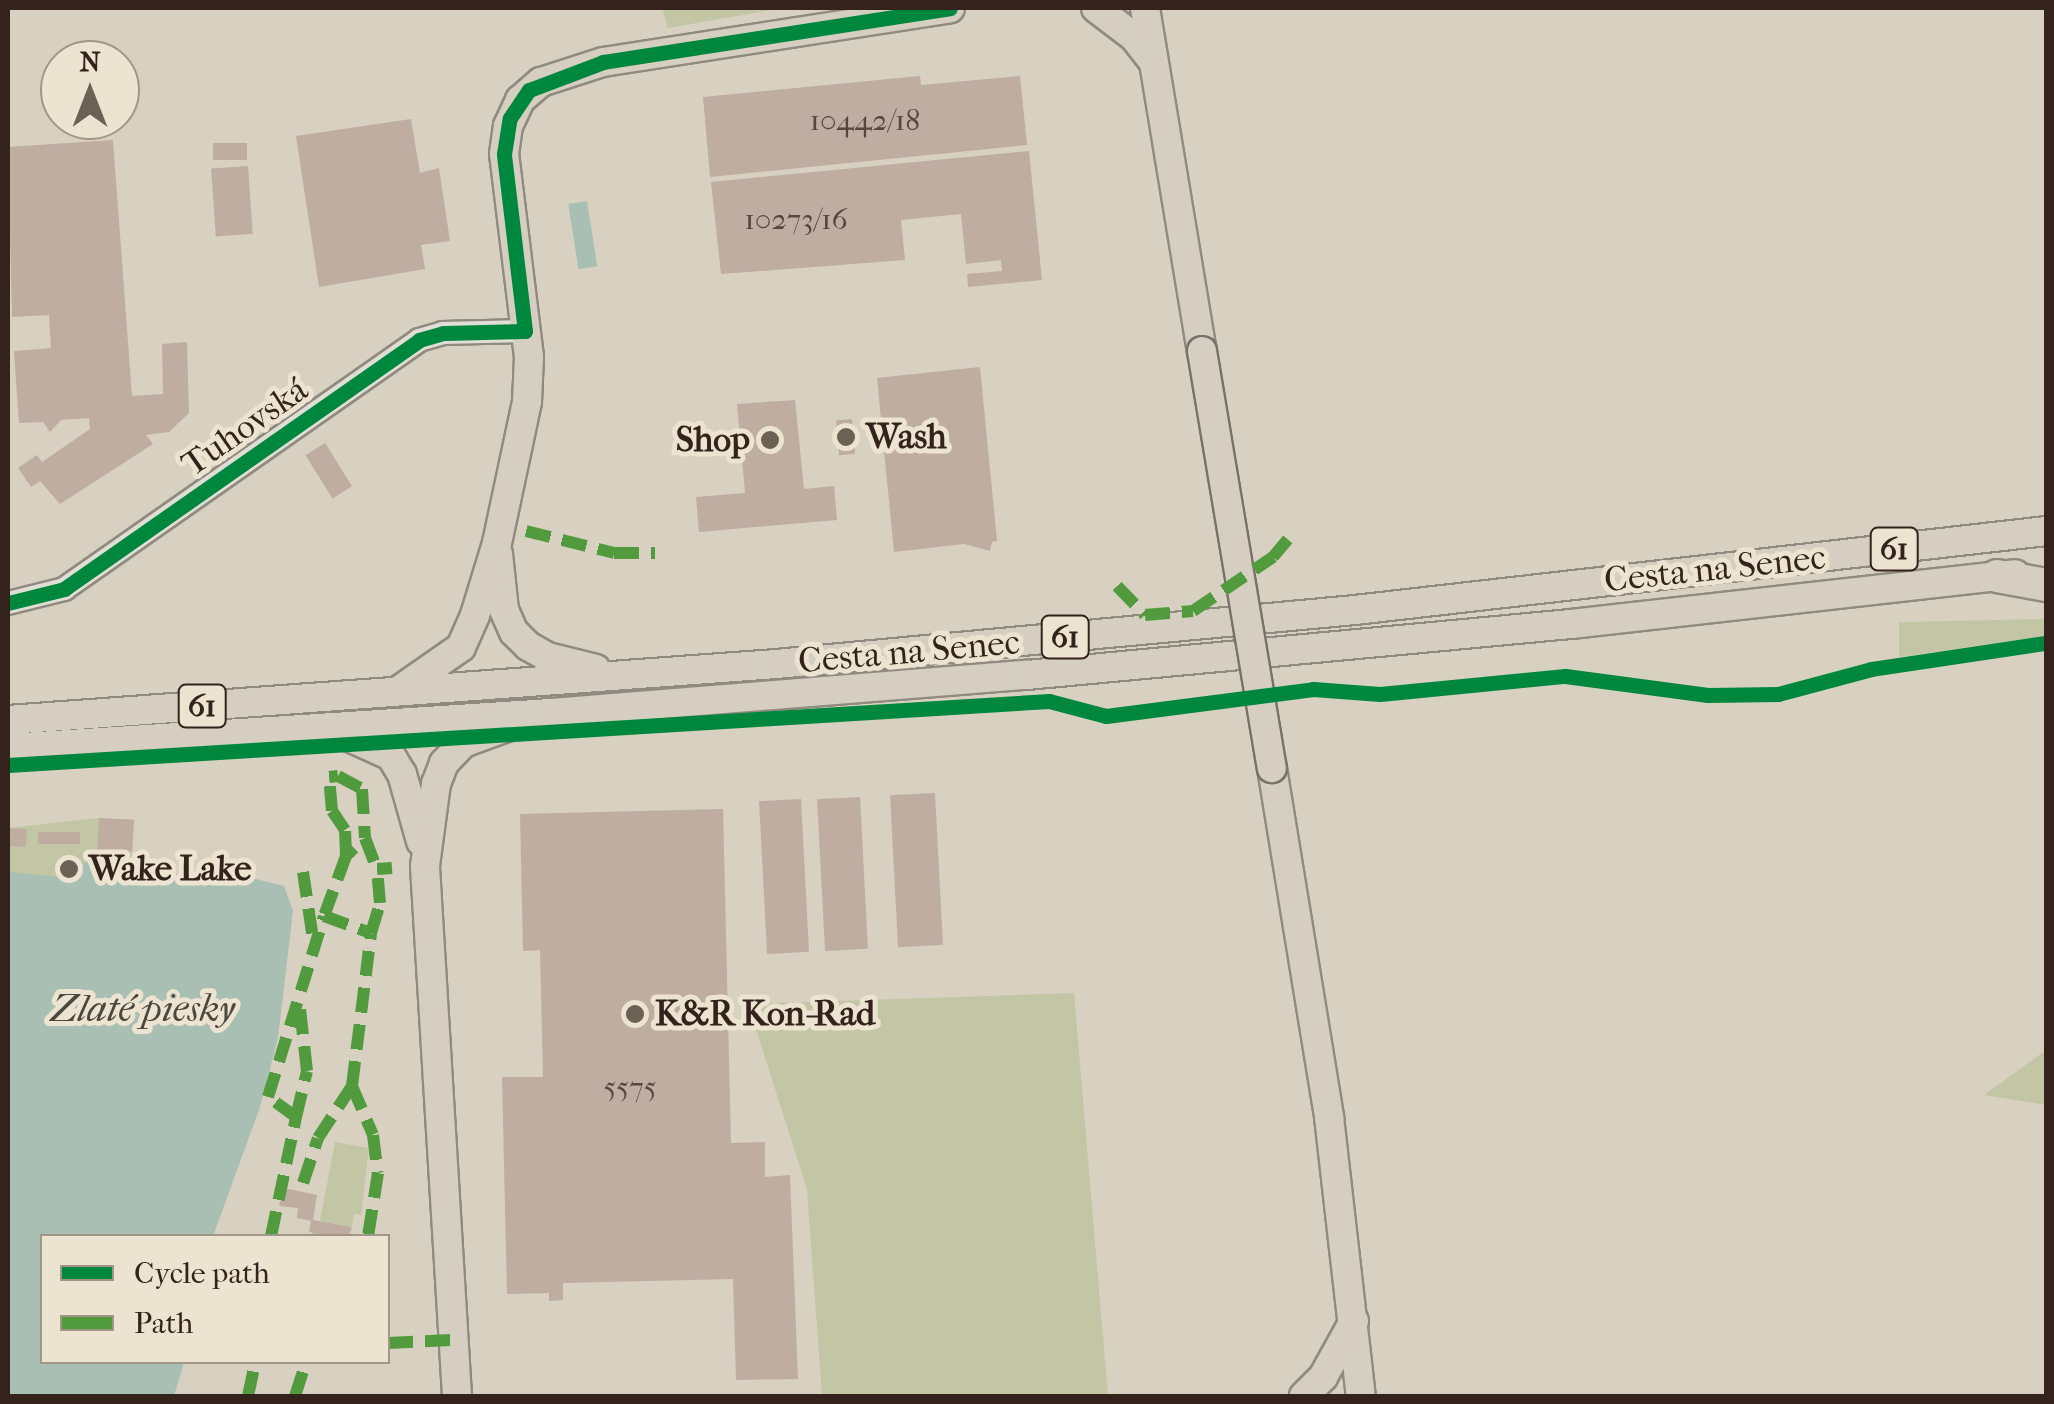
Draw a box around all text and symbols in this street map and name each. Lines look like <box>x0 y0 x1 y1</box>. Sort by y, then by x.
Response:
north arrow <box>40 40 140 140</box>
text: N <box>79 45 101 78</box>
house number: 10442/18 <box>810 103 920 139</box>
house number: 10273/16 <box>744 202 848 238</box>
street label: Tuhovská <box>174 369 316 485</box>
place label: Wash <box>866 416 947 458</box>
place label: Shop <box>676 419 750 461</box>
marker: Wash <box>835 426 857 448</box>
marker: Shop <box>759 429 781 451</box>
road number: 61 <box>1869 522 1919 576</box>
street label: Cesta na Senec <box>1602 536 1828 602</box>
road number: 61 <box>1040 610 1090 664</box>
street label: Cesta na Senec <box>796 621 1022 683</box>
road number: 61 <box>177 679 227 733</box>
place label: Wake Lake <box>89 848 252 890</box>
marker: Wake Lake <box>58 858 80 880</box>
water label: Zlaté piesky <box>51 986 235 1032</box>
place label: K&R Kon-Rad <box>655 993 875 1035</box>
marker: K&R Kon-Rad <box>624 1003 646 1025</box>
house number: 5575 <box>603 1070 657 1106</box>
legend <box>40 1234 390 1364</box>
text: Cycle path <box>134 1256 270 1291</box>
text: Path <box>134 1306 193 1341</box>

